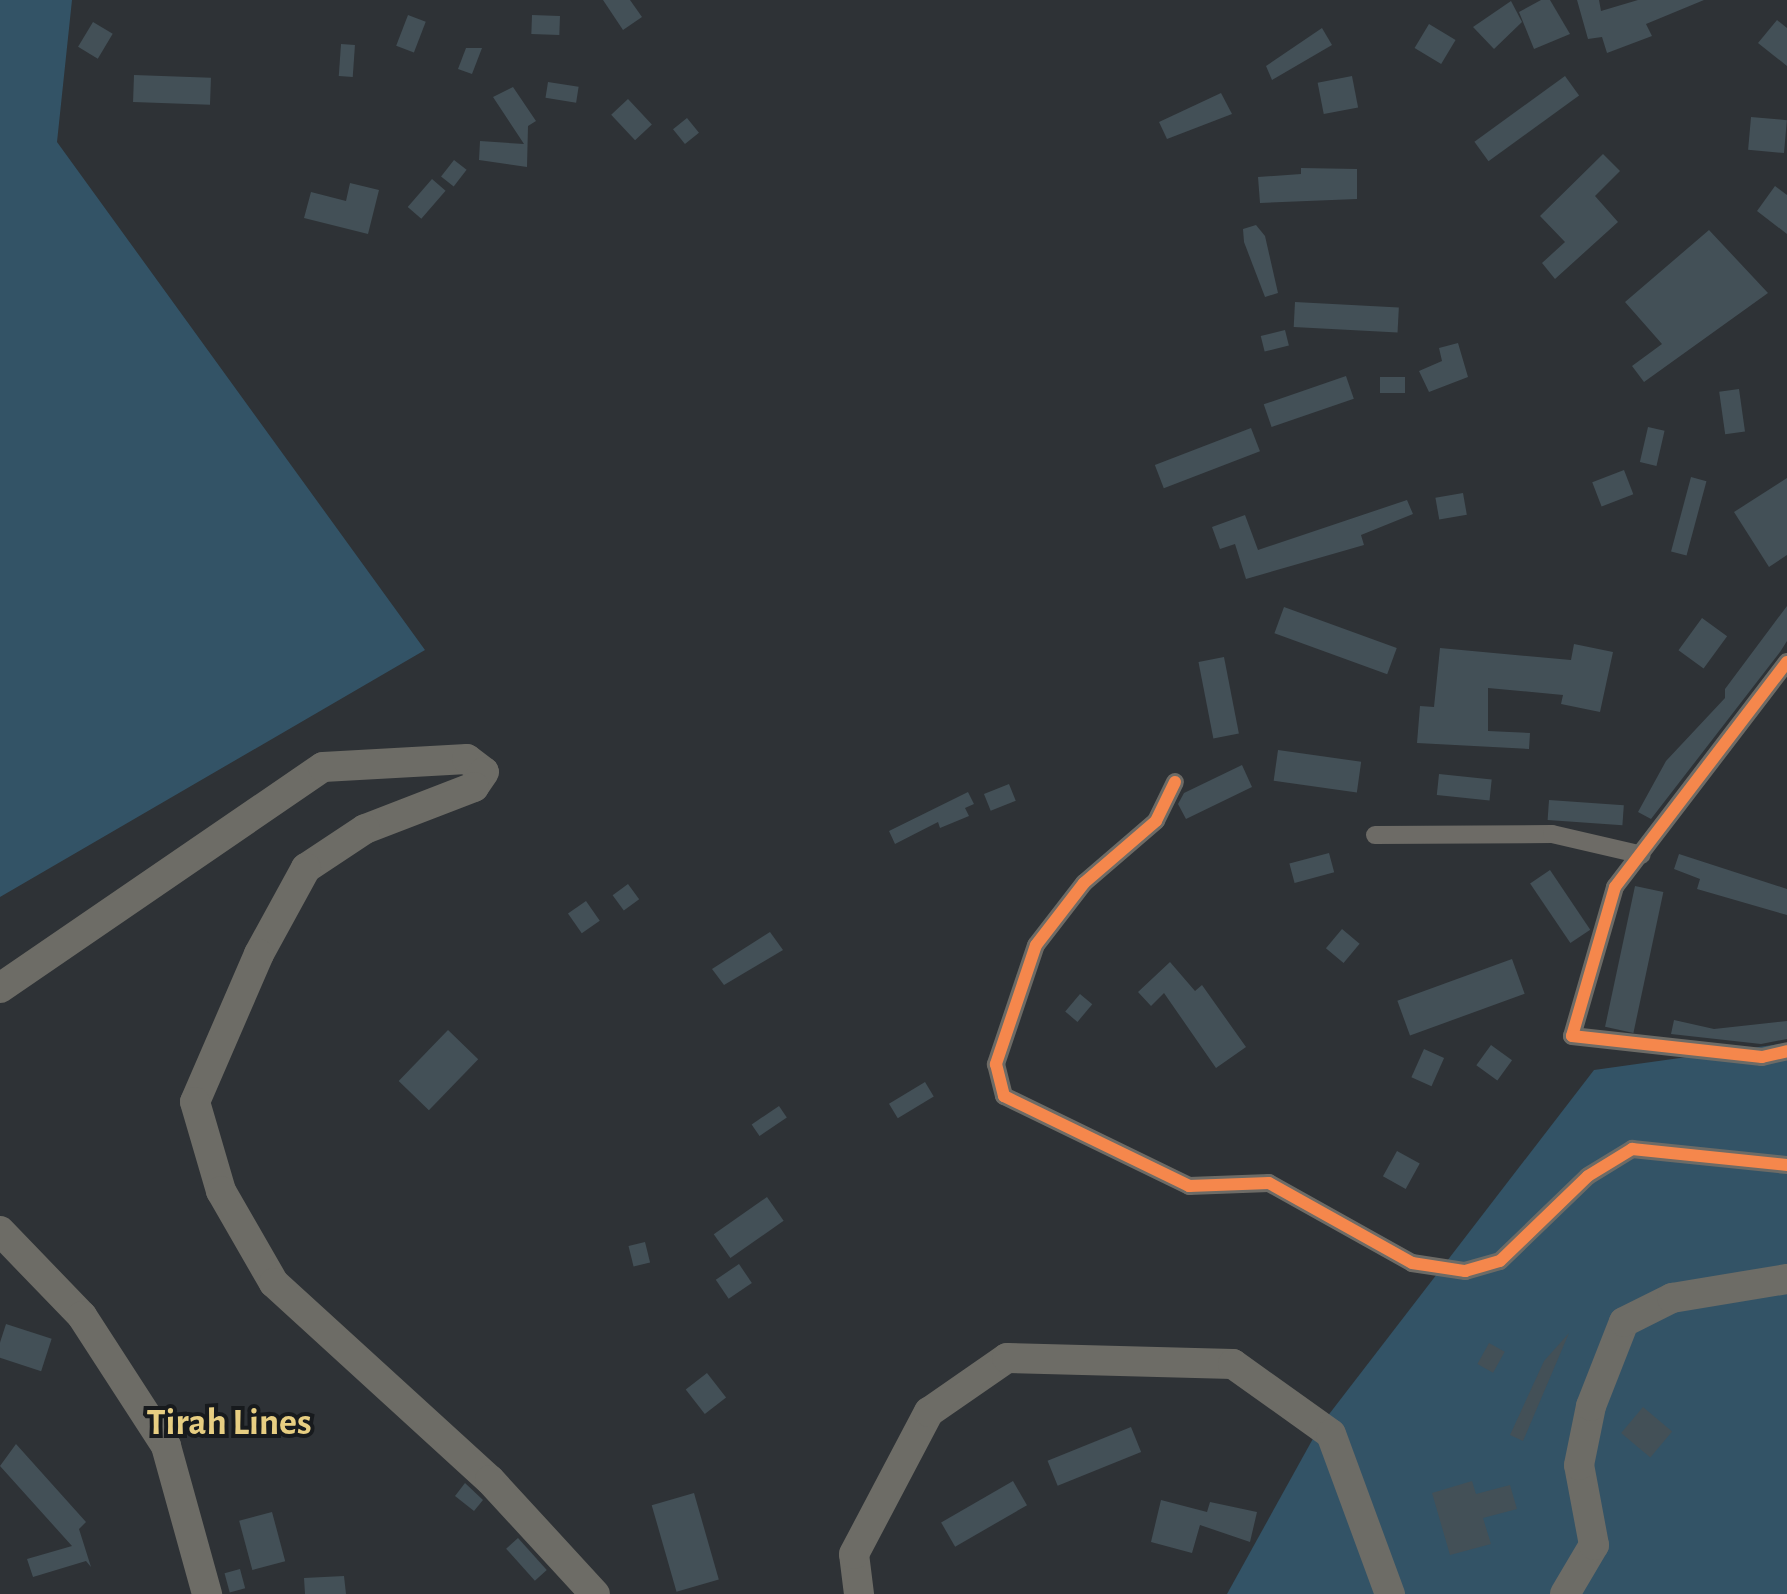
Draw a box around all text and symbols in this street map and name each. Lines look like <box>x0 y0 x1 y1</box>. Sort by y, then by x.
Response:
district label: Tirah Lines <box>146 1401 312 1447</box>

